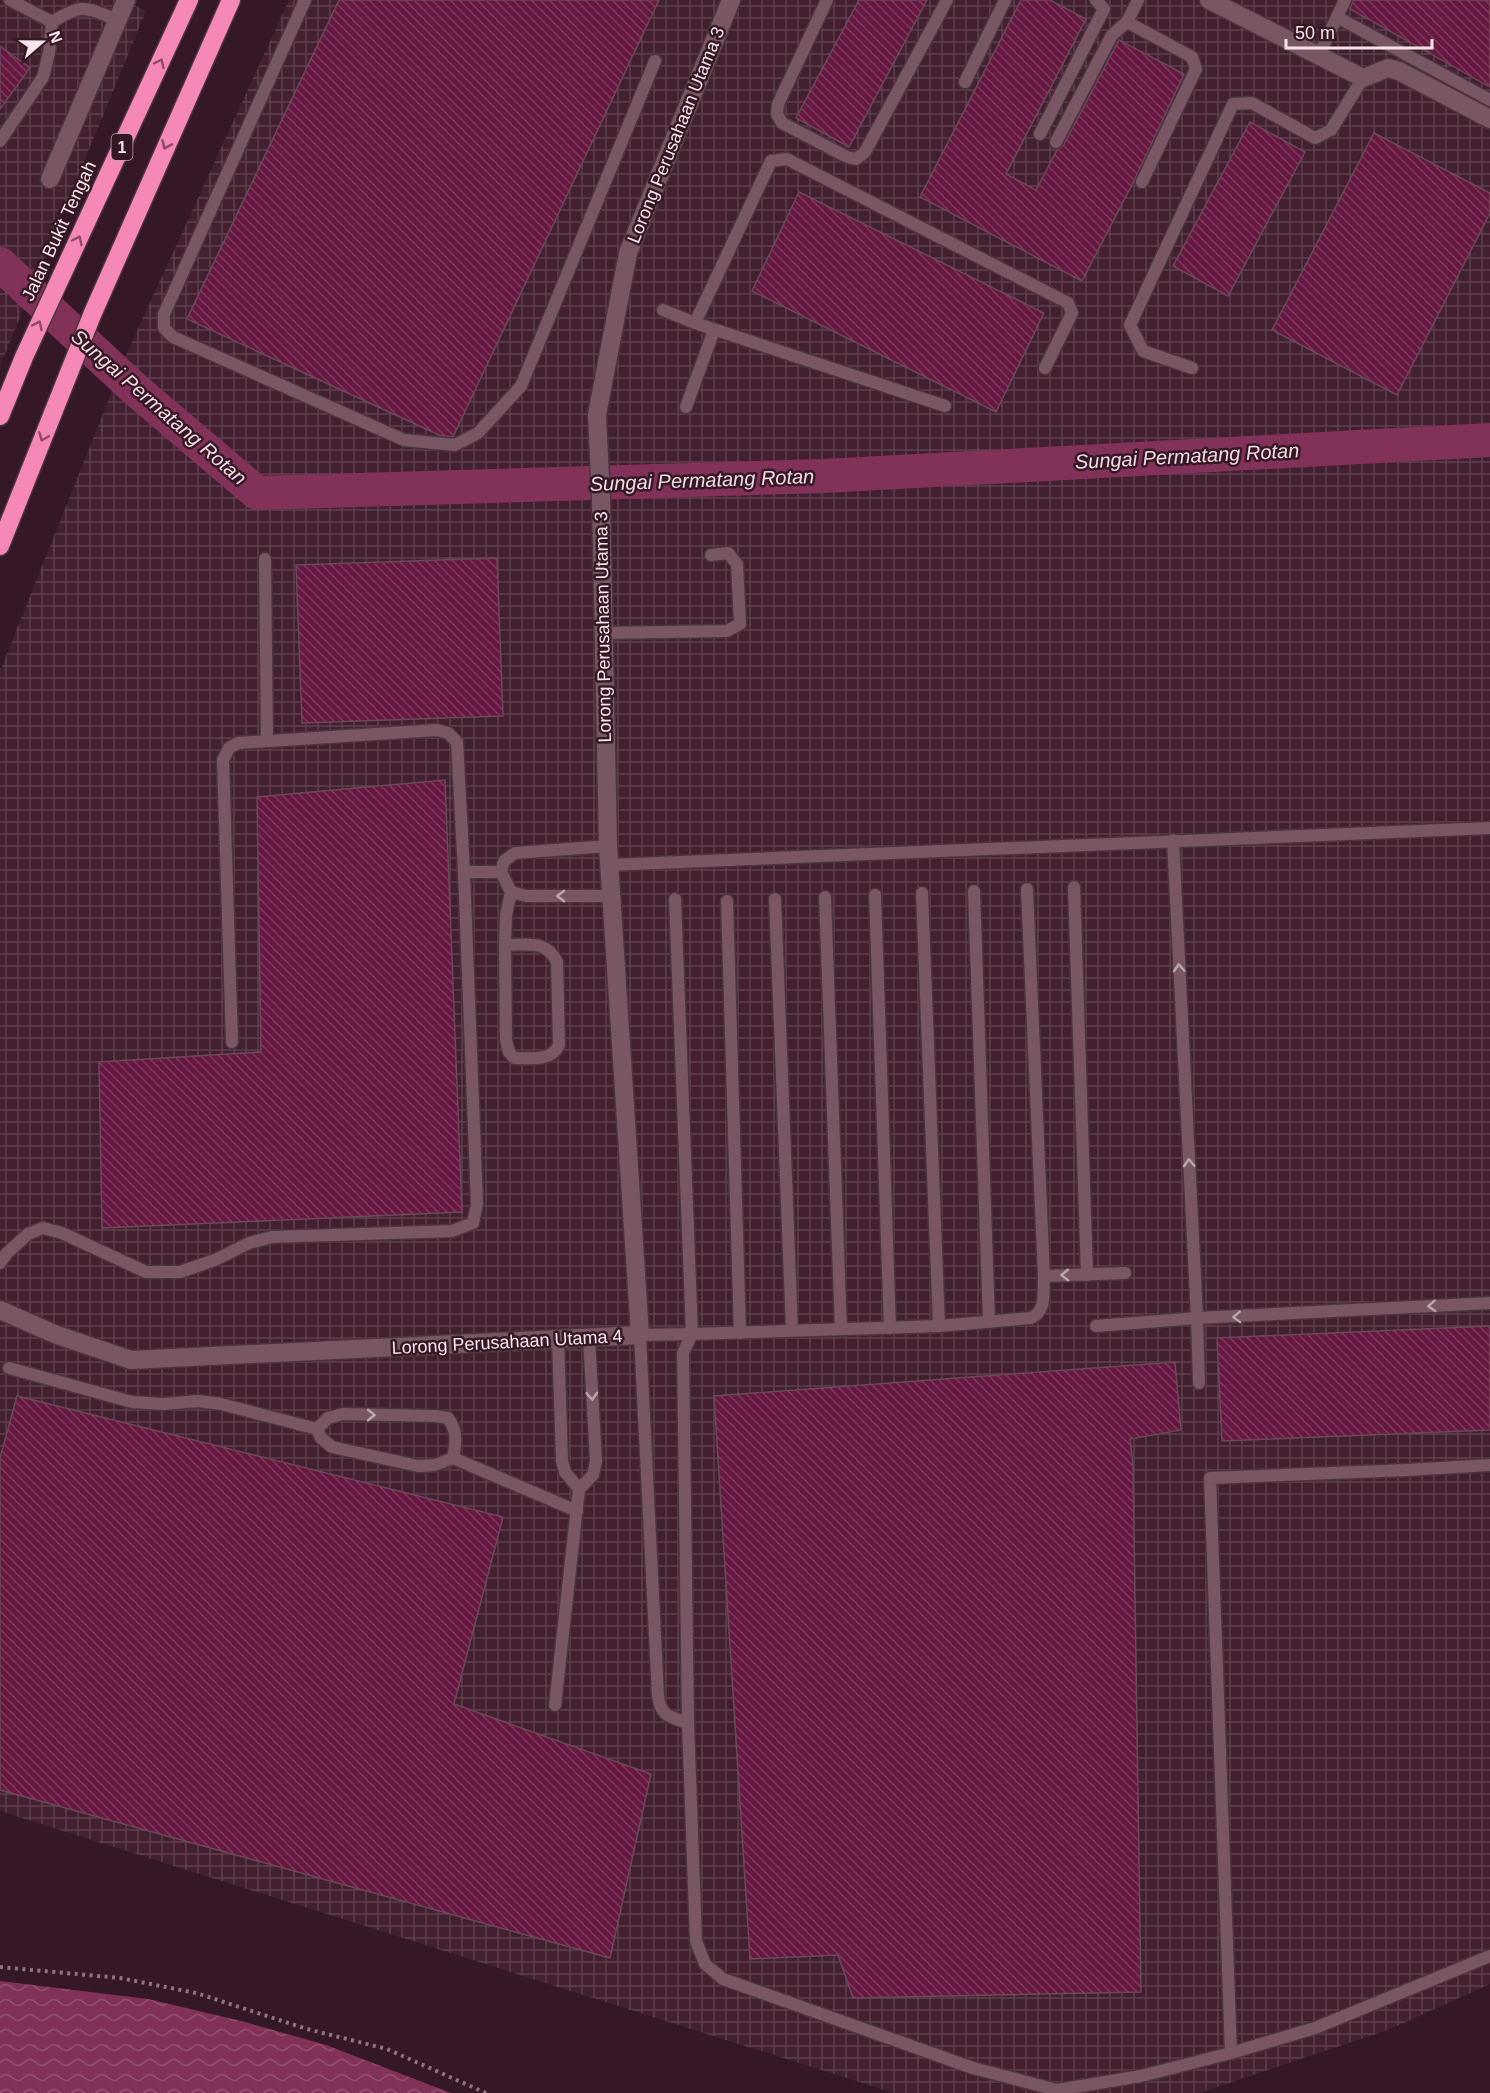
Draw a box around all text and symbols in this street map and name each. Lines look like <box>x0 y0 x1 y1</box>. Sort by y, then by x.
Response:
north arrow <box>12 12 72 72</box>
scale bar <box>1286 12 1432 50</box>
text: 50 m <box>1295 23 1335 43</box>
street label: Lorong Perusahaan Utama 3 <box>623 24 729 246</box>
text: N <box>46 29 66 45</box>
one-way arrow <box>153 59 165 70</box>
road number: 1 <box>112 134 132 160</box>
one-way arrow <box>161 139 173 150</box>
street label: Jalan Bukit Tengah <box>18 158 100 304</box>
one-way arrow <box>71 236 83 247</box>
one-way arrow <box>31 321 43 332</box>
water label: Sungai Permatang Rotan <box>67 325 251 489</box>
one-way arrow <box>38 431 50 442</box>
water label: Sungai Permatang Rotan <box>1074 439 1300 473</box>
water label: Sungai Permatang Rotan <box>589 465 815 495</box>
street label: Lorong Perusahaan Utama 3 <box>591 511 615 743</box>
one-way arrow <box>556 890 565 902</box>
one-way arrow <box>1173 964 1186 973</box>
one-way arrow <box>1183 1159 1196 1168</box>
one-way arrow <box>1061 1269 1070 1282</box>
one-way arrow <box>1427 1300 1436 1313</box>
one-way arrow <box>1232 1311 1241 1323</box>
street label: Lorong Perusahaan Utama 4 <box>391 1326 623 1358</box>
one-way arrow <box>585 1392 598 1401</box>
one-way arrow <box>366 1409 375 1421</box>

